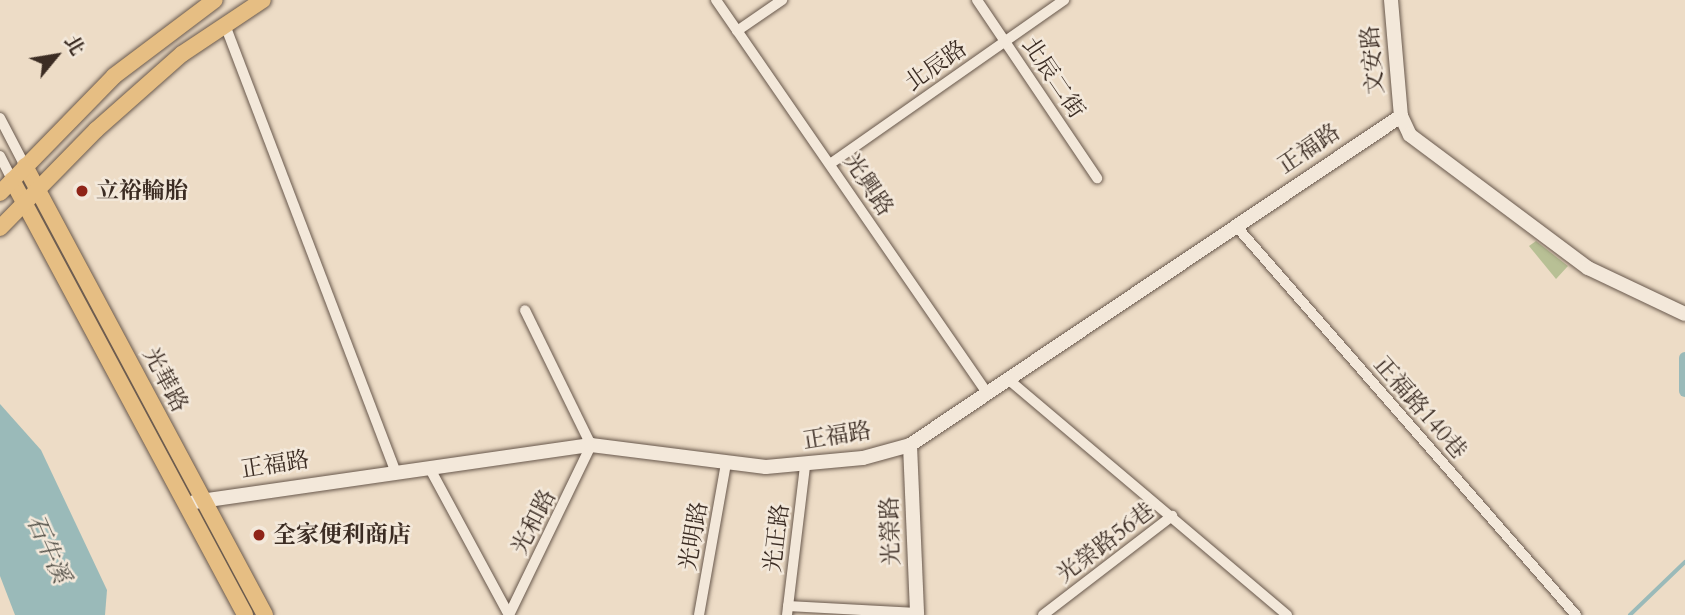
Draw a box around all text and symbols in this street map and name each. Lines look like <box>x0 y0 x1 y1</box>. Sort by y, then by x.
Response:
north arrow <box>21 21 91 91</box>
street label: 文安路 <box>1356 24 1390 96</box>
text: 北 <box>58 31 90 60</box>
street label: 北辰二街 <box>1016 32 1090 124</box>
street label: 北辰路 <box>900 35 972 97</box>
street label: 正福路 <box>1273 118 1345 180</box>
street label: 光興路 <box>837 149 899 221</box>
place label: 立裕輪胎 <box>96 177 188 205</box>
marker: 立裕輪胎 <box>74 183 90 199</box>
street label: 光華路 <box>137 343 193 417</box>
street label: 正福路140巷 <box>1368 351 1472 465</box>
street label: 正福路 <box>801 417 873 455</box>
street label: 正福路 <box>239 446 311 484</box>
street label: 光和路 <box>506 485 562 559</box>
street label: 光榮路 <box>876 496 906 566</box>
street label: 光榮路56巷 <box>1052 497 1160 589</box>
street label: 光明路 <box>674 500 714 572</box>
street label: 光正路 <box>759 502 795 574</box>
water label: 石牛溪 <box>20 510 76 588</box>
place label: 全家便利商店 <box>273 521 411 549</box>
marker: 全家便利商店 <box>251 527 267 543</box>

